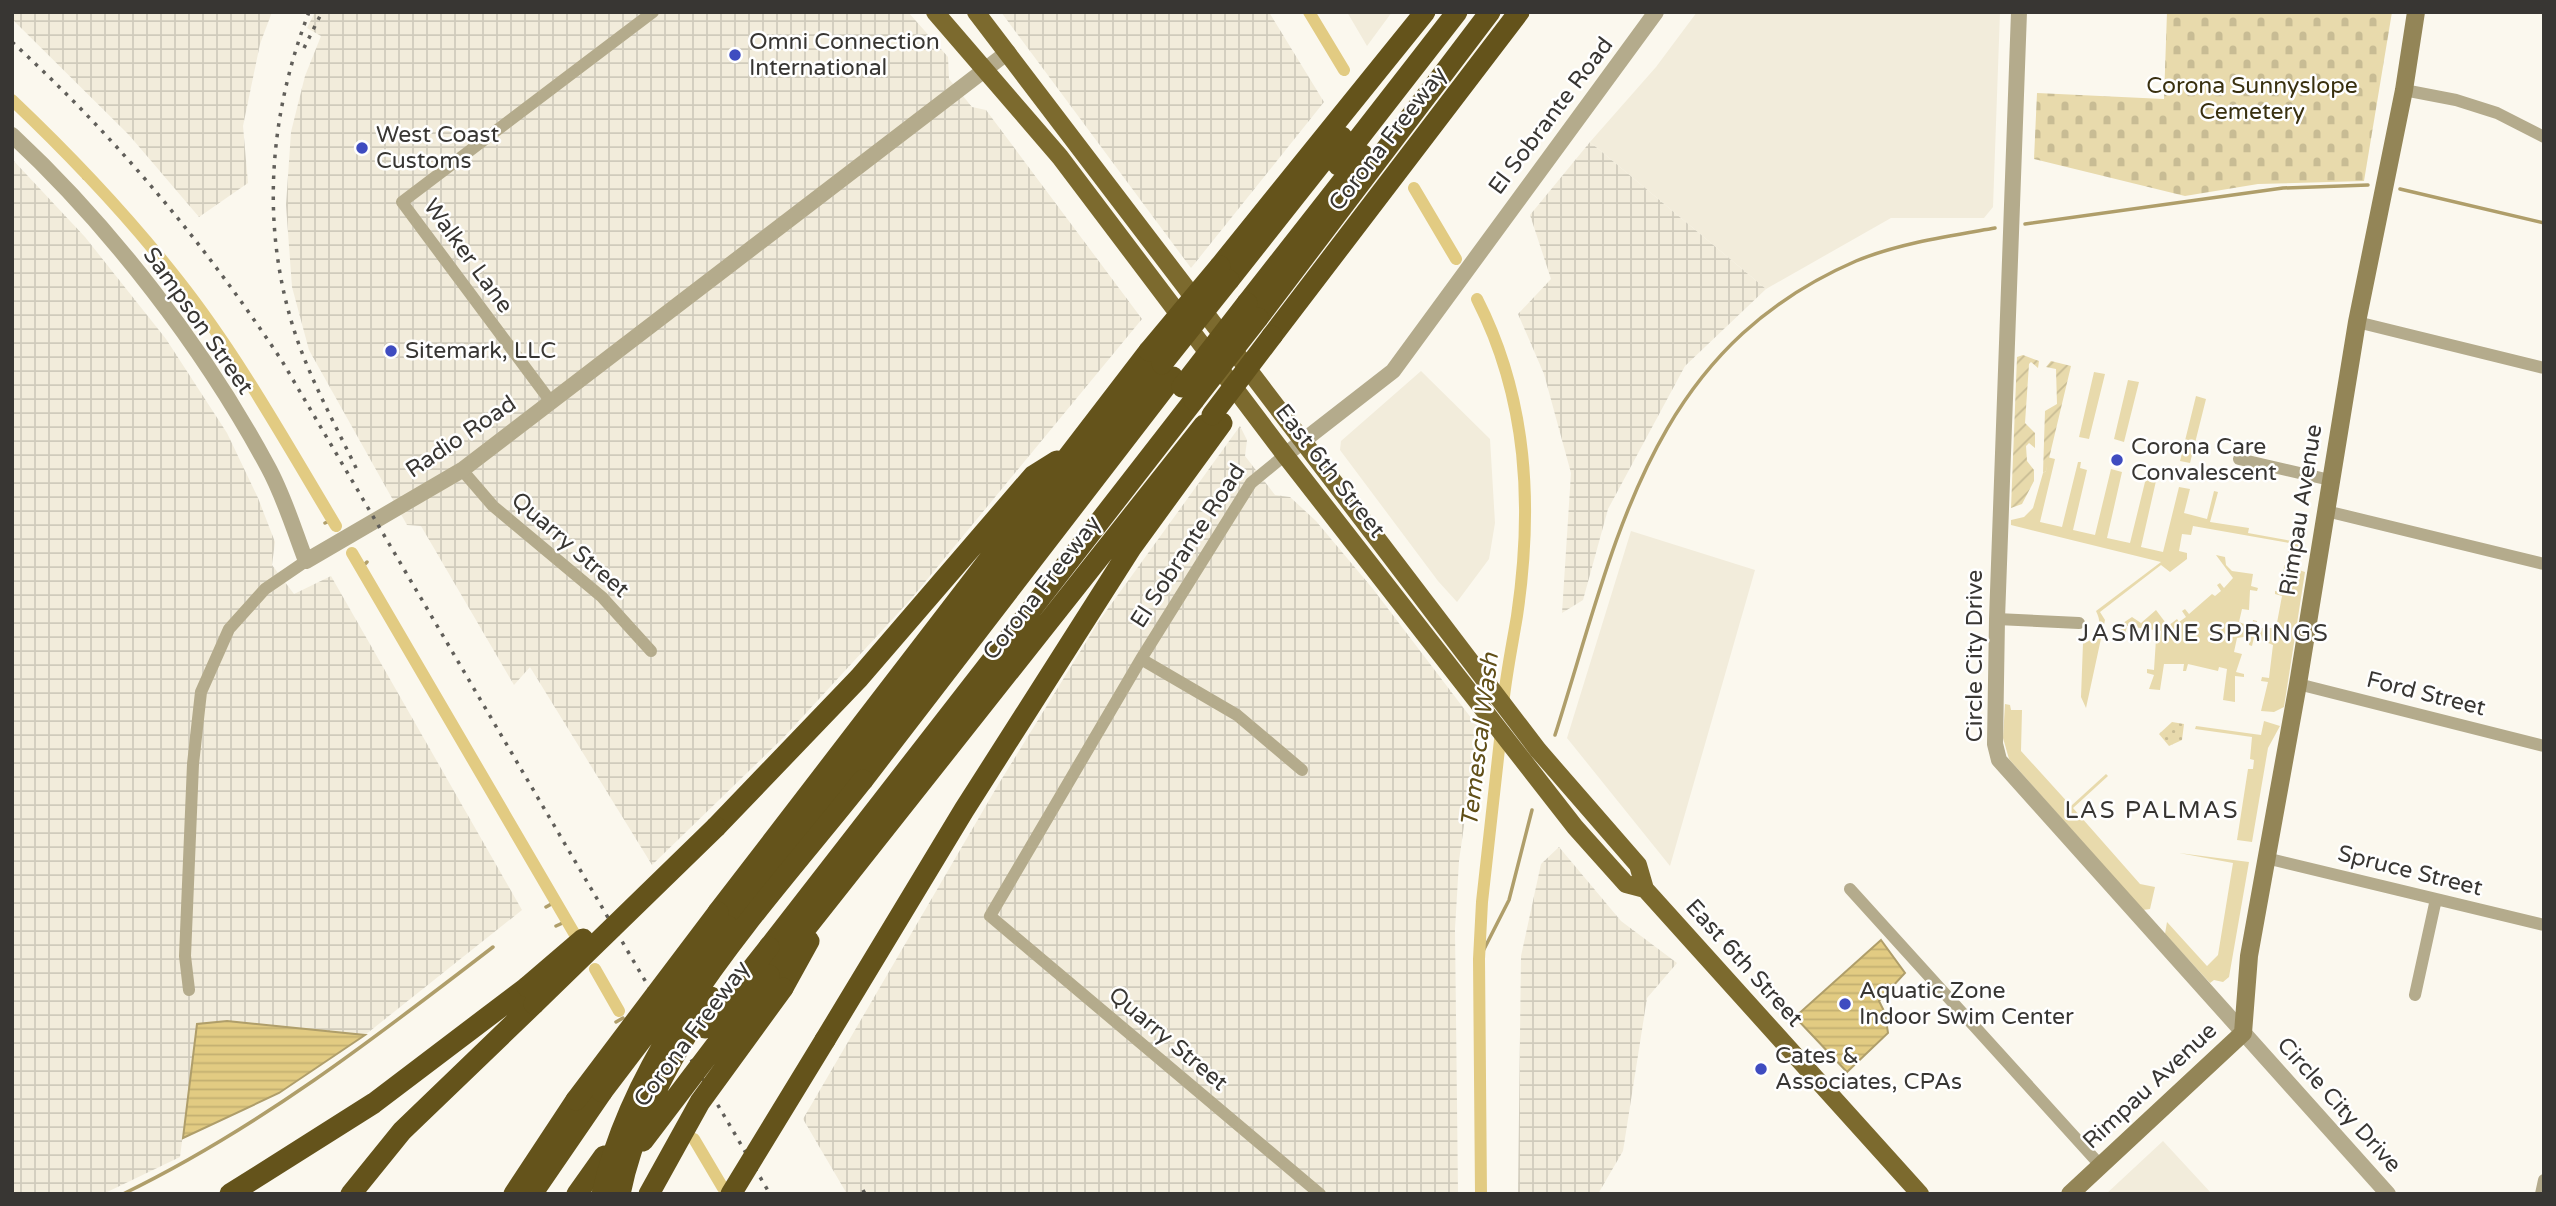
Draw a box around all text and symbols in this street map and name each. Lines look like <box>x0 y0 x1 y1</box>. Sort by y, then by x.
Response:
place label: Omni Connection International <box>749 28 940 82</box>
street label: El Sobrante Road <box>1483 32 1619 200</box>
marker: Omni Connection International <box>727 47 743 63</box>
street label: Corona Freeway <box>1323 61 1453 217</box>
park label: Corona Sunnyslope Cemetery <box>2146 72 2358 126</box>
place label: West Coast Customs <box>376 121 499 175</box>
marker: West Coast Customs <box>354 140 370 156</box>
street label: Walker Lane <box>417 193 519 319</box>
street label: Sampson Street <box>137 242 259 400</box>
place label: Sitemark, LLC <box>405 337 556 365</box>
marker: Sitemark, LLC <box>383 343 399 359</box>
street label: Radio Road <box>400 390 522 484</box>
street label: East 6th Street <box>1269 399 1391 544</box>
street label: Rimpau Avenue <box>2274 422 2328 598</box>
place label: Corona Care Convalescent <box>2131 433 2277 487</box>
marker: Corona Care Convalescent <box>2109 452 2125 468</box>
street label: El Sobrante Road <box>1125 459 1251 633</box>
street label: Quarry Street <box>505 486 635 604</box>
street label: Corona Freeway <box>977 510 1107 666</box>
street label: Circle City Drive <box>1961 570 1989 742</box>
district label: JASMINE SPRINGS <box>2078 619 2330 648</box>
water label: Temescal Wash <box>1455 650 1505 829</box>
street label: Ford Street <box>2364 666 2489 722</box>
district label: LAS PALMAS <box>2065 796 2239 825</box>
street label: Spruce Street <box>2335 839 2485 903</box>
street label: East 6th Street <box>1679 893 1809 1033</box>
street label: Corona Freeway <box>628 955 756 1113</box>
place label: Aquatic Zone Indoor Swim Center <box>1859 977 2074 1031</box>
street label: Quarry Street <box>1103 981 1234 1097</box>
marker: Aquatic Zone Indoor Swim Center <box>1837 996 1853 1012</box>
street label: Rimpau Avenue <box>2077 1017 2223 1155</box>
street label: Circle City Drive <box>2271 1032 2407 1178</box>
place label: Cates & Associates, CPAs <box>1775 1042 1962 1096</box>
marker: Cates & Associates, CPAs <box>1753 1061 1769 1077</box>

